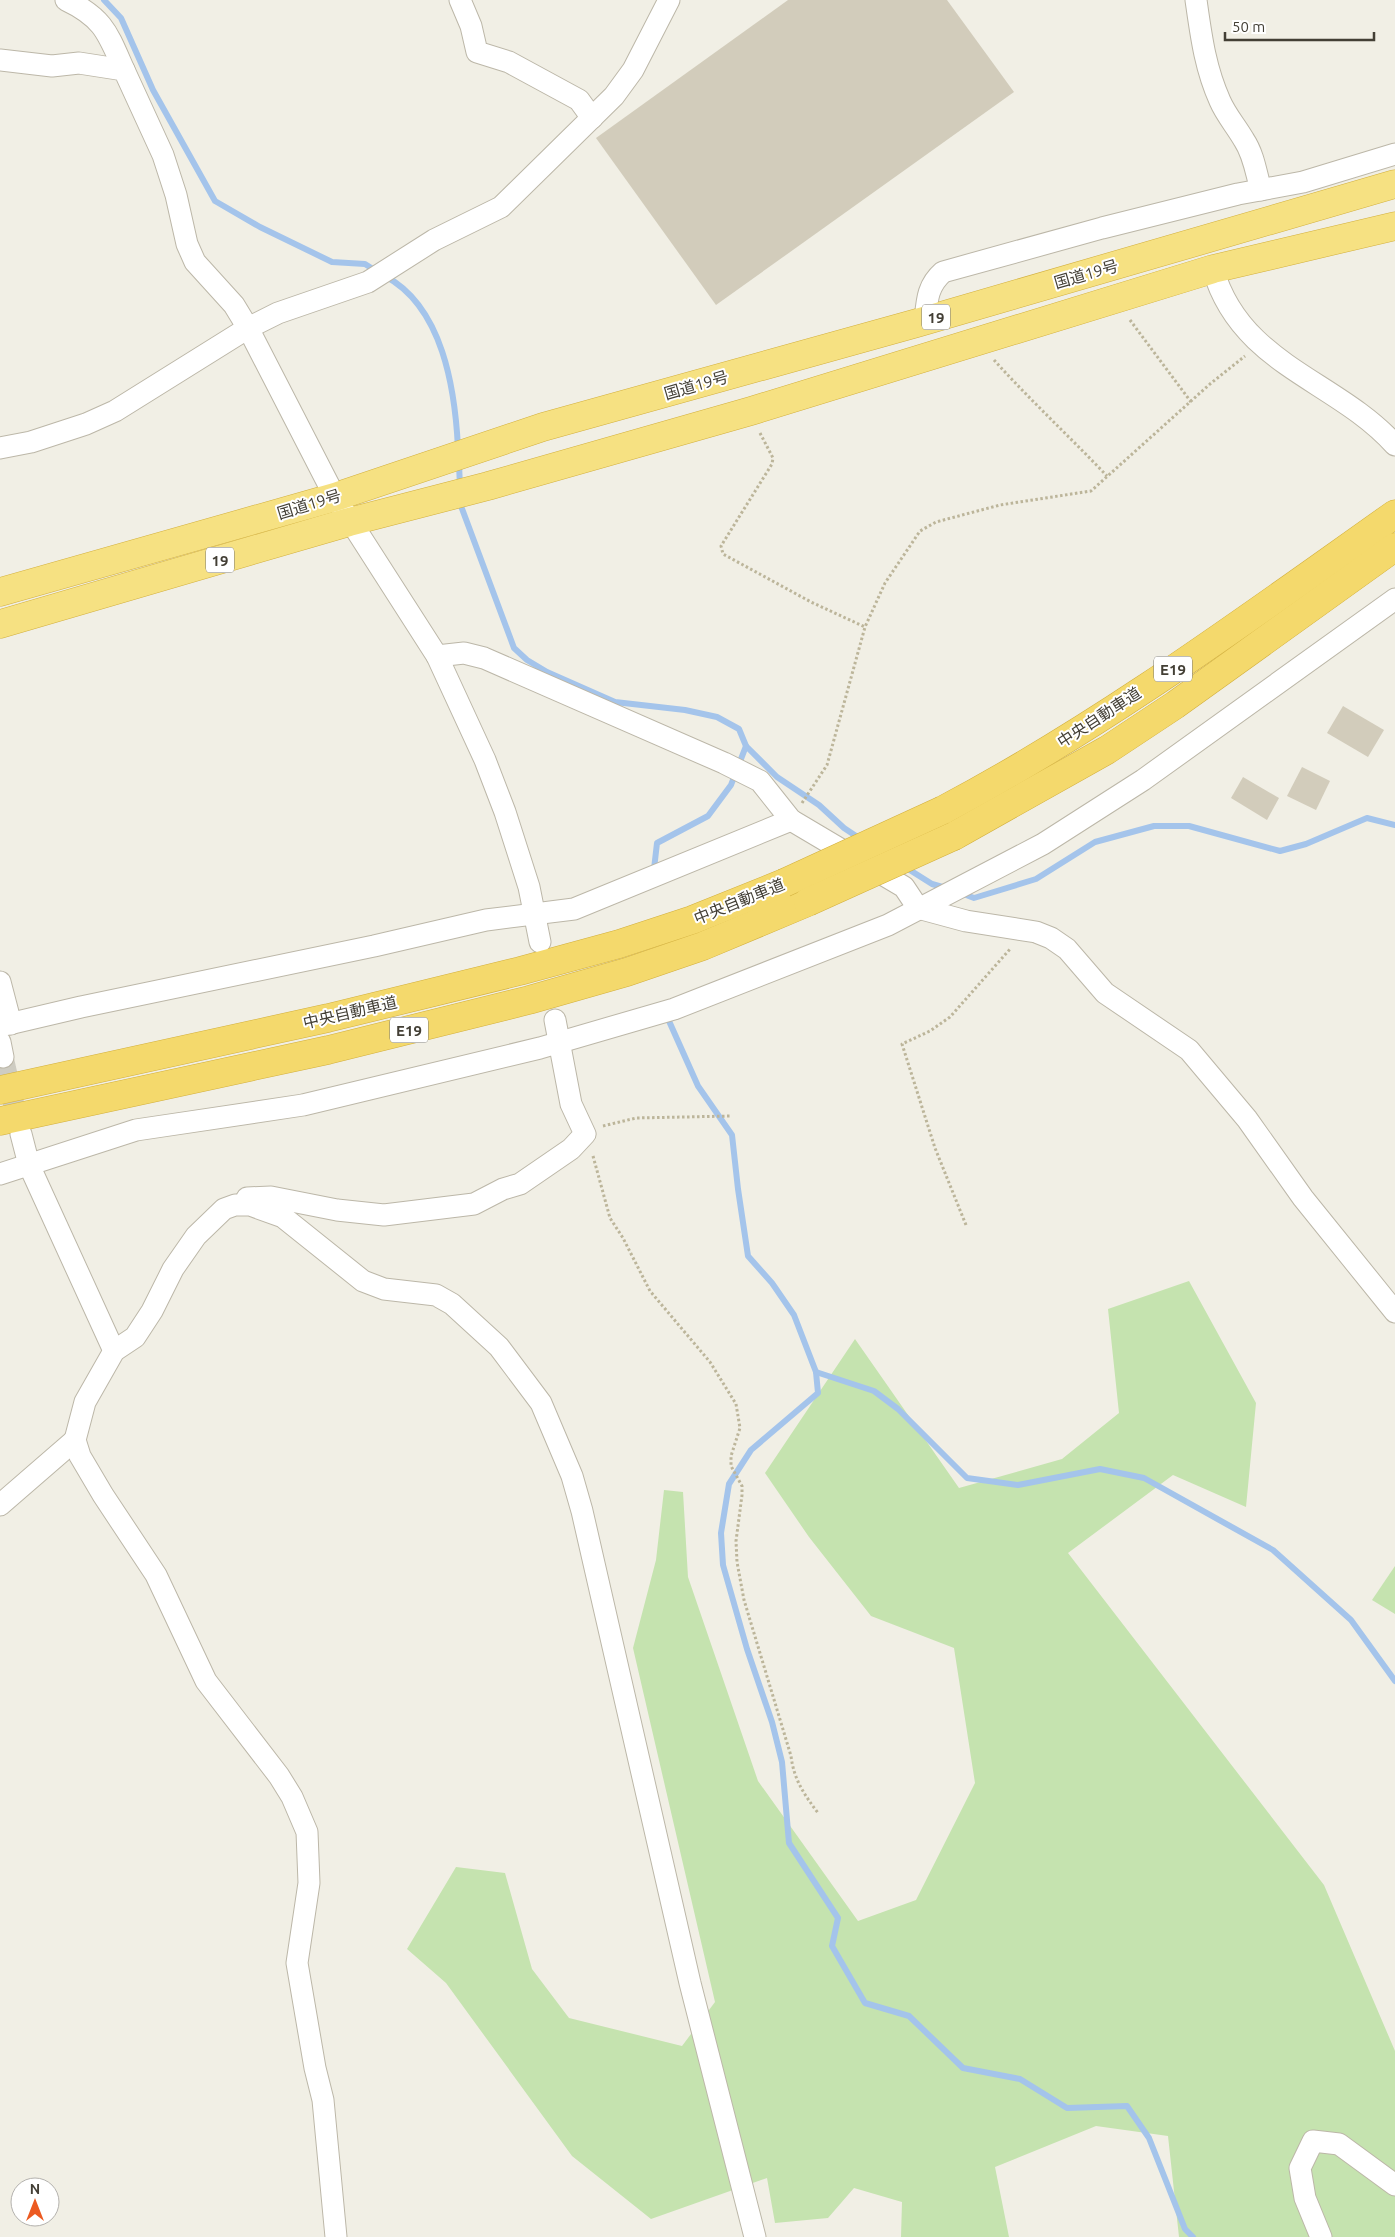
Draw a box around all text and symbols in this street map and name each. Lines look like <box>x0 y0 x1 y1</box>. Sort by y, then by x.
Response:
scale bar <box>1225 10 1374 42</box>
text: 50 m <box>1232 18 1265 35</box>
street label: 国道19号 <box>1052 256 1120 292</box>
road number: 19 <box>922 304 950 330</box>
street label: 国道19号 <box>662 367 730 403</box>
street label: 国道19号 <box>275 486 343 522</box>
road number: 19 <box>206 548 234 572</box>
road number: E19 <box>1154 656 1192 682</box>
street label: 中央自動車道 <box>1054 683 1144 751</box>
street label: 中央自動車道 <box>691 875 787 927</box>
street label: 中央自動車道 <box>301 992 399 1032</box>
road number: E19 <box>390 1018 428 1042</box>
north arrow <box>10 2177 60 2227</box>
text: N <box>30 2181 40 2197</box>

